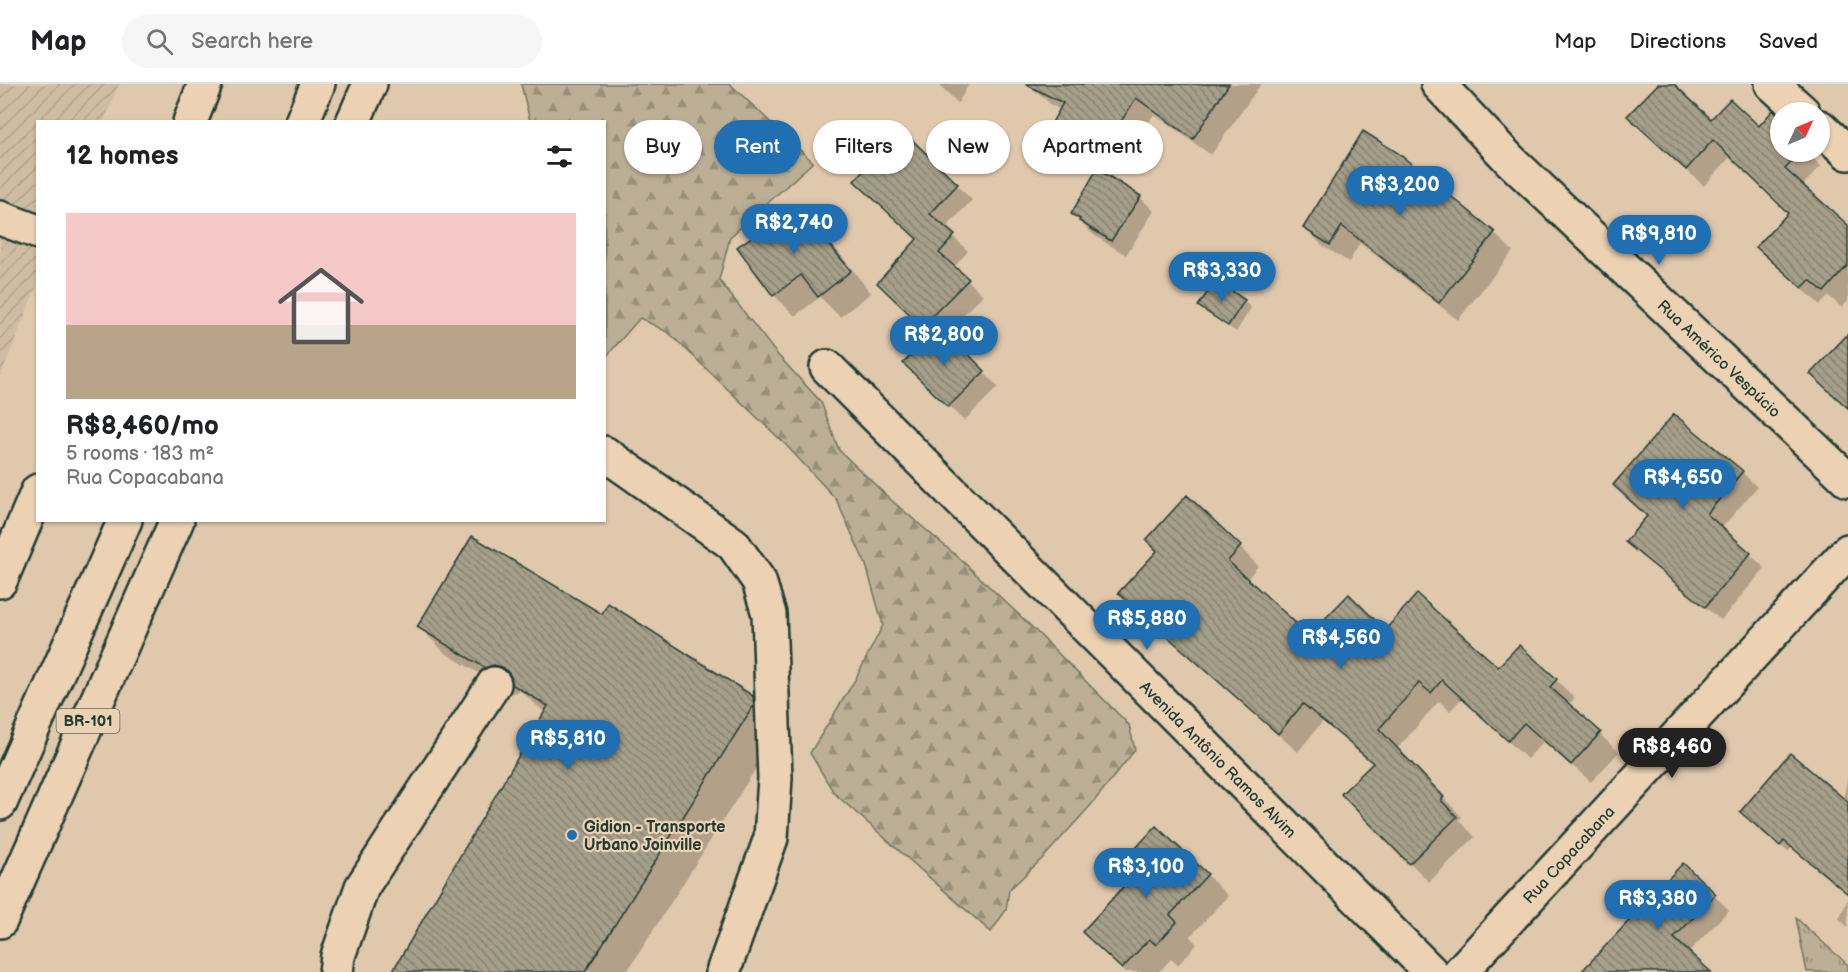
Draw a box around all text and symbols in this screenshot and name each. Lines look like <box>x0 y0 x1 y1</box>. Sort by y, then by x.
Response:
search box <box>122 14 542 68</box>
text: Map <box>30 25 86 58</box>
icon: search <box>143 25 176 58</box>
text: Search here <box>191 28 313 55</box>
text: Map <box>1554 29 1597 54</box>
text: Directions <box>1630 29 1726 54</box>
text: Saved <box>1759 29 1818 54</box>
north arrow <box>1770 102 1830 162</box>
map controls <box>1770 102 1830 162</box>
chip: Buy <box>624 120 702 174</box>
chip: Rent <box>714 120 801 174</box>
chip: Filters <box>813 120 914 174</box>
chip: New <box>926 120 1010 174</box>
chip: Apartment <box>1022 120 1163 174</box>
icon: filters <box>543 140 576 173</box>
text: 12 homes <box>66 141 178 172</box>
pin: R$3,200 <box>1345 166 1455 217</box>
text: R$3,200 <box>1360 173 1440 197</box>
pin: R$2,740 <box>739 204 849 255</box>
text: R$2,740 <box>755 211 833 235</box>
pin: R$9,810 <box>1604 215 1714 266</box>
text: R$9,810 <box>1621 222 1697 246</box>
icon: home <box>267 252 375 360</box>
pin: R$3,330 <box>1167 252 1277 303</box>
text: R$3,330 <box>1183 259 1261 283</box>
street label: Rua Américo Vespúcio <box>1653 296 1784 422</box>
pin: R$2,800 <box>889 316 999 367</box>
text: R$2,800 <box>904 323 984 347</box>
text: R$8,460/mo <box>66 411 219 442</box>
text: 5 rooms · 183 m² <box>66 442 214 466</box>
pin: R$4,650 <box>1628 459 1738 510</box>
text: Rua Copacabana <box>66 466 224 490</box>
text: R$4,650 <box>1643 466 1723 490</box>
pin: R$5,880 <box>1092 600 1202 651</box>
text: R$5,880 <box>1107 607 1187 631</box>
pin: R$4,560 <box>1286 619 1396 670</box>
text: R$4,560 <box>1301 626 1381 650</box>
street label: Avenida Antônio Ramos Alvim <box>1135 678 1299 842</box>
road number: BR-101 <box>56 709 119 733</box>
pin: R$5,810 <box>513 720 623 771</box>
text: R$5,810 <box>530 727 606 751</box>
pin: R$8,460 <box>1617 728 1727 779</box>
text: R$8,460 <box>1632 735 1712 759</box>
street label: Rua Copacabana <box>1520 802 1619 908</box>
place label: Gidion - Transporte Urbano Joinville <box>584 818 725 855</box>
marker: Gidion - Transporte Urbano Joinville <box>565 828 579 842</box>
pin: R$3,100 <box>1091 848 1201 899</box>
text: R$3,100 <box>1108 855 1184 879</box>
pin: R$3,380 <box>1603 880 1713 931</box>
text: R$3,380 <box>1618 887 1698 911</box>

